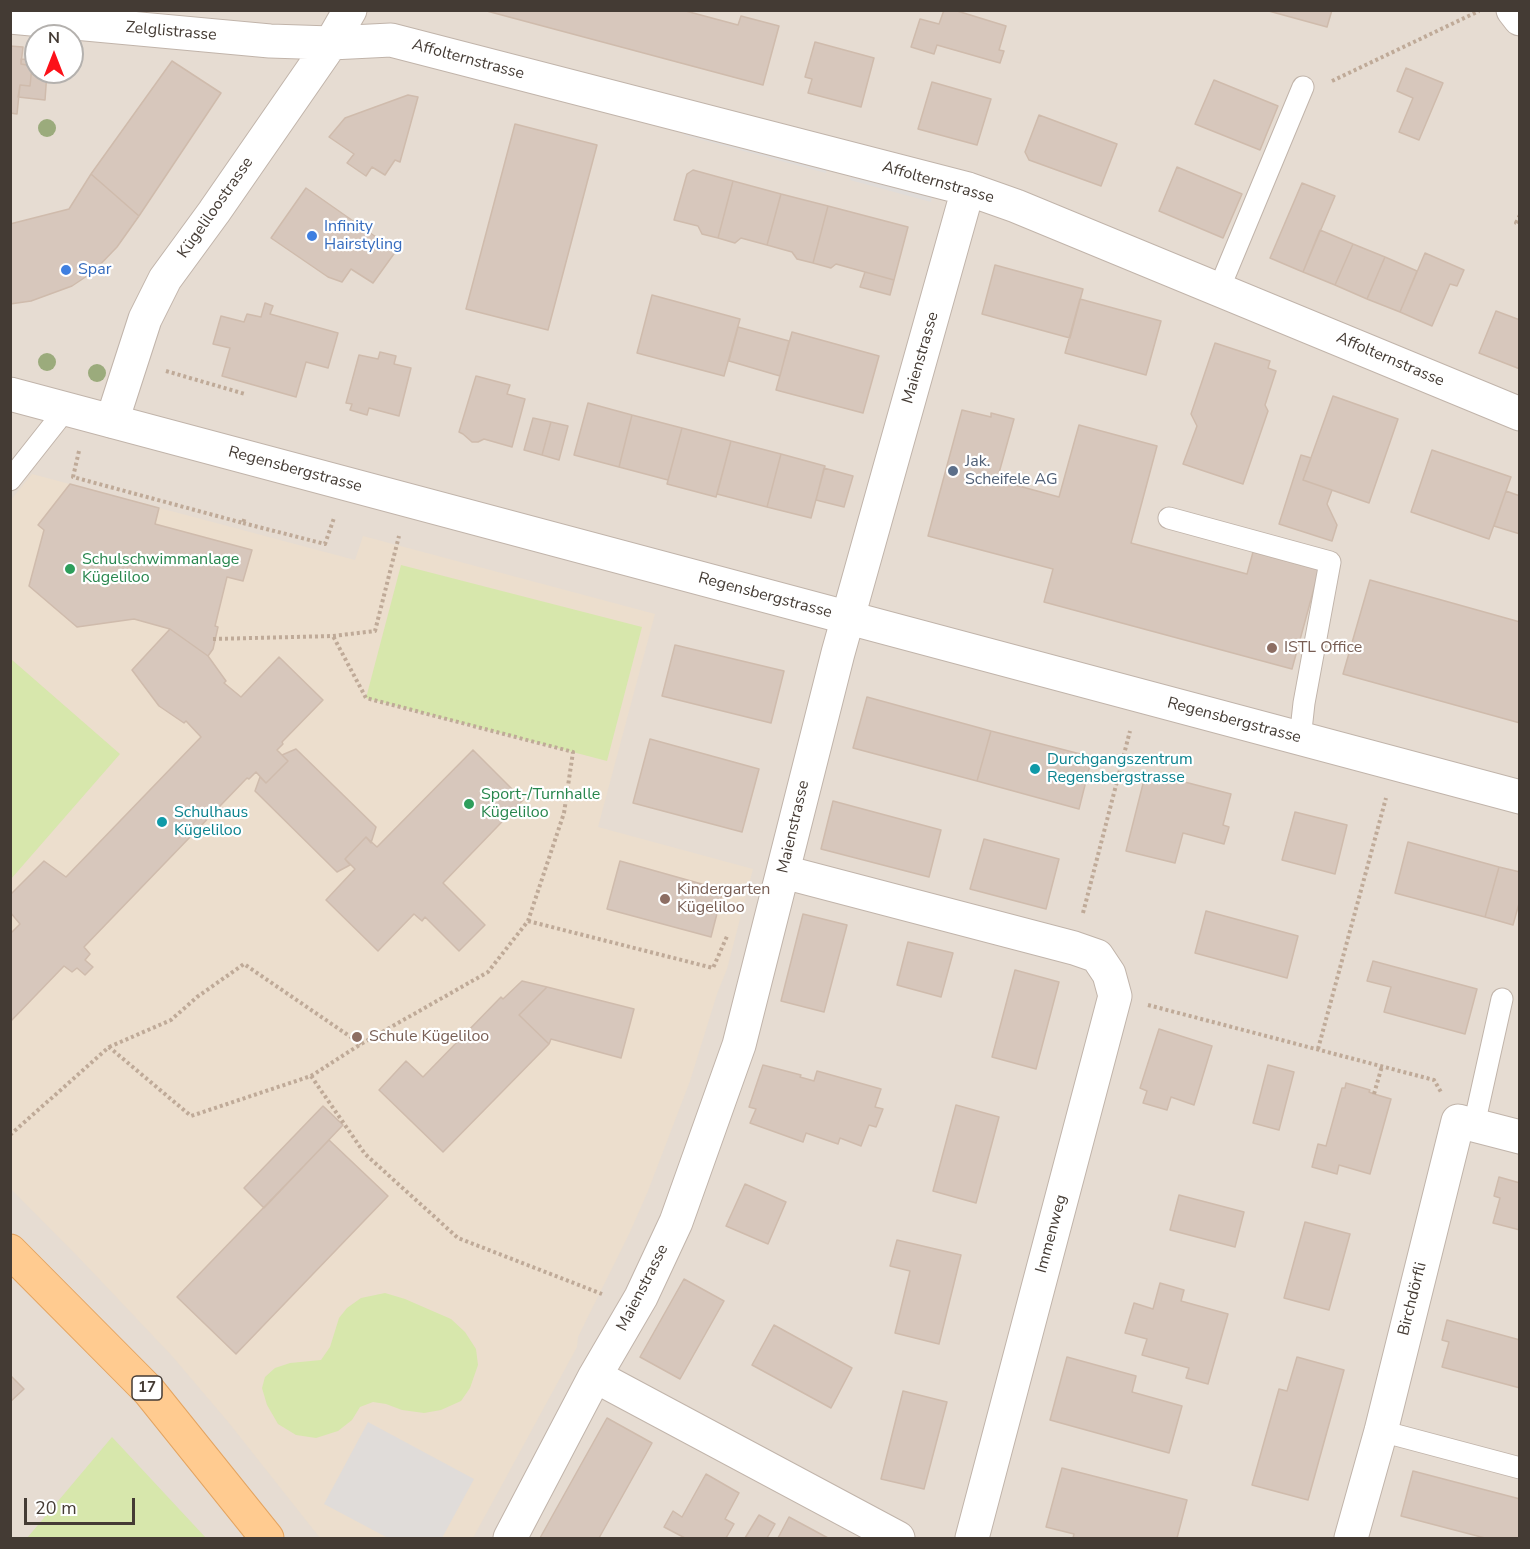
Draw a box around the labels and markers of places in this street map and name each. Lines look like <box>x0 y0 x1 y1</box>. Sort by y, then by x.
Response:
place label: Infinity Hairstyling <box>324 217 402 255</box>
marker: Infinity Hairstyling <box>305 229 319 243</box>
place label: Spar <box>78 260 111 280</box>
marker: Spar <box>59 263 73 277</box>
place label: Jak. Scheifele AG <box>965 452 1058 490</box>
marker: Jak. Scheifele AG <box>946 464 960 478</box>
place label: Schulschwimmanlage Kügeliloo <box>82 550 239 588</box>
marker: Schulschwimmanlage Kügeliloo <box>63 562 77 576</box>
place label: ISTL Office <box>1284 638 1362 658</box>
marker: ISTL Office <box>1265 641 1279 655</box>
place label: Durchgangszentrum Regensbergstrasse <box>1047 750 1193 788</box>
marker: Durchgangszentrum Regensbergstrasse <box>1028 762 1042 776</box>
place label: Sport-/Turnhalle Kügeliloo <box>481 785 600 823</box>
marker: Sport-/Turnhalle Kügeliloo <box>462 797 476 811</box>
place label: Schulhaus Kügeliloo <box>174 803 248 841</box>
marker: Schulhaus Kügeliloo <box>155 815 169 829</box>
place label: Kindergarten Kügeliloo <box>677 880 770 918</box>
marker: Kindergarten Kügeliloo <box>658 892 672 906</box>
place label: Schule Kügeliloo <box>369 1027 489 1047</box>
marker: Schule Kügeliloo <box>350 1030 364 1044</box>

